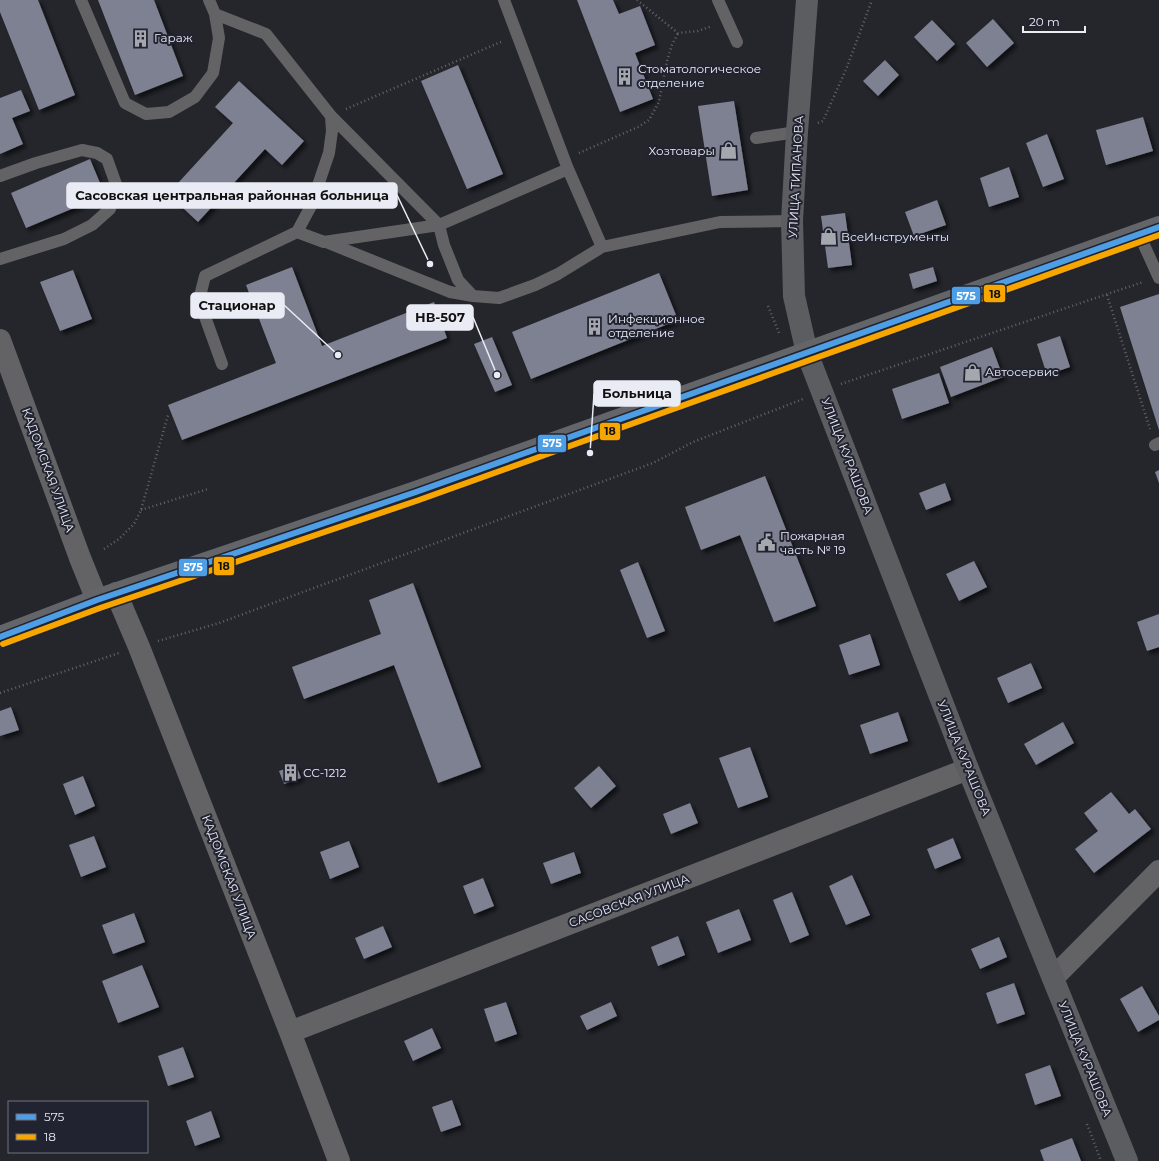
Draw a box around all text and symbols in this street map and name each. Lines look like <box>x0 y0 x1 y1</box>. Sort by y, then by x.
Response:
scale bar <box>1023 8 1085 34</box>
text: 20 m <box>1029 14 1060 29</box>
building icon: Гараж <box>131 28 151 48</box>
place label: Гараж <box>154 30 193 45</box>
place label: Стоматологическое отделение <box>638 61 761 90</box>
building icon: Стоматологическое отделение <box>615 66 635 86</box>
street label: УЛИЦА ТИПАНОВА <box>785 115 806 239</box>
shop icon: Хозтовары <box>718 141 738 161</box>
place label: Хозтовары <box>649 143 715 158</box>
callout: Сасовская центральная районная больница <box>67 183 397 208</box>
text: Сасовская центральная районная больница <box>75 187 389 203</box>
shop icon: ВсеИнструменты <box>818 227 838 247</box>
place label: ВсеИнструменты <box>841 229 949 244</box>
line badge: 18 <box>983 284 1006 303</box>
line badge: 575 <box>951 286 981 305</box>
text: 18 <box>989 287 1001 301</box>
text: 575 <box>956 289 976 303</box>
callout: Стационар <box>191 293 284 318</box>
text: Стационар <box>199 297 275 313</box>
callout: НВ-507 <box>407 305 473 330</box>
text: НВ-507 <box>415 309 465 325</box>
place label: Инфекционное отделение <box>608 311 705 340</box>
building icon: Инфекционное отделение <box>585 316 605 336</box>
shop icon: Автосервис <box>962 362 982 382</box>
place label: Автосервис <box>985 364 1059 379</box>
callout: Больница <box>594 381 680 406</box>
text: Больница <box>602 385 672 401</box>
street label: УЛИЦА КУРАШОВА <box>818 396 877 516</box>
street label: КАДОМСКАЯ УЛИЦА <box>19 406 78 534</box>
line badge: 18 <box>599 422 621 441</box>
text: 18 <box>604 424 616 438</box>
line badge: 575 <box>537 434 567 453</box>
text: 575 <box>542 436 562 450</box>
place label: Пожарная часть № 19 <box>780 528 846 557</box>
public building icon: Пожарная часть № 19 <box>757 533 777 553</box>
line badge: 18 <box>213 556 235 576</box>
line badge: 575 <box>178 558 208 577</box>
text: 18 <box>218 559 230 573</box>
text: 575 <box>183 560 203 574</box>
street label: УЛИЦА КУРАШОВА <box>934 698 995 818</box>
building icon: СС-1212 <box>280 763 300 783</box>
place label: СС-1212 <box>303 765 347 780</box>
street label: КАДОМСКАЯ УЛИЦА <box>199 813 260 941</box>
street label: САСОВСКАЯ УЛИЦА <box>567 871 691 930</box>
street label: УЛИЦА КУРАШОВА <box>1055 999 1116 1119</box>
legend <box>8 1101 148 1153</box>
text: 575 <box>44 1109 64 1124</box>
text: 18 <box>44 1129 56 1144</box>

